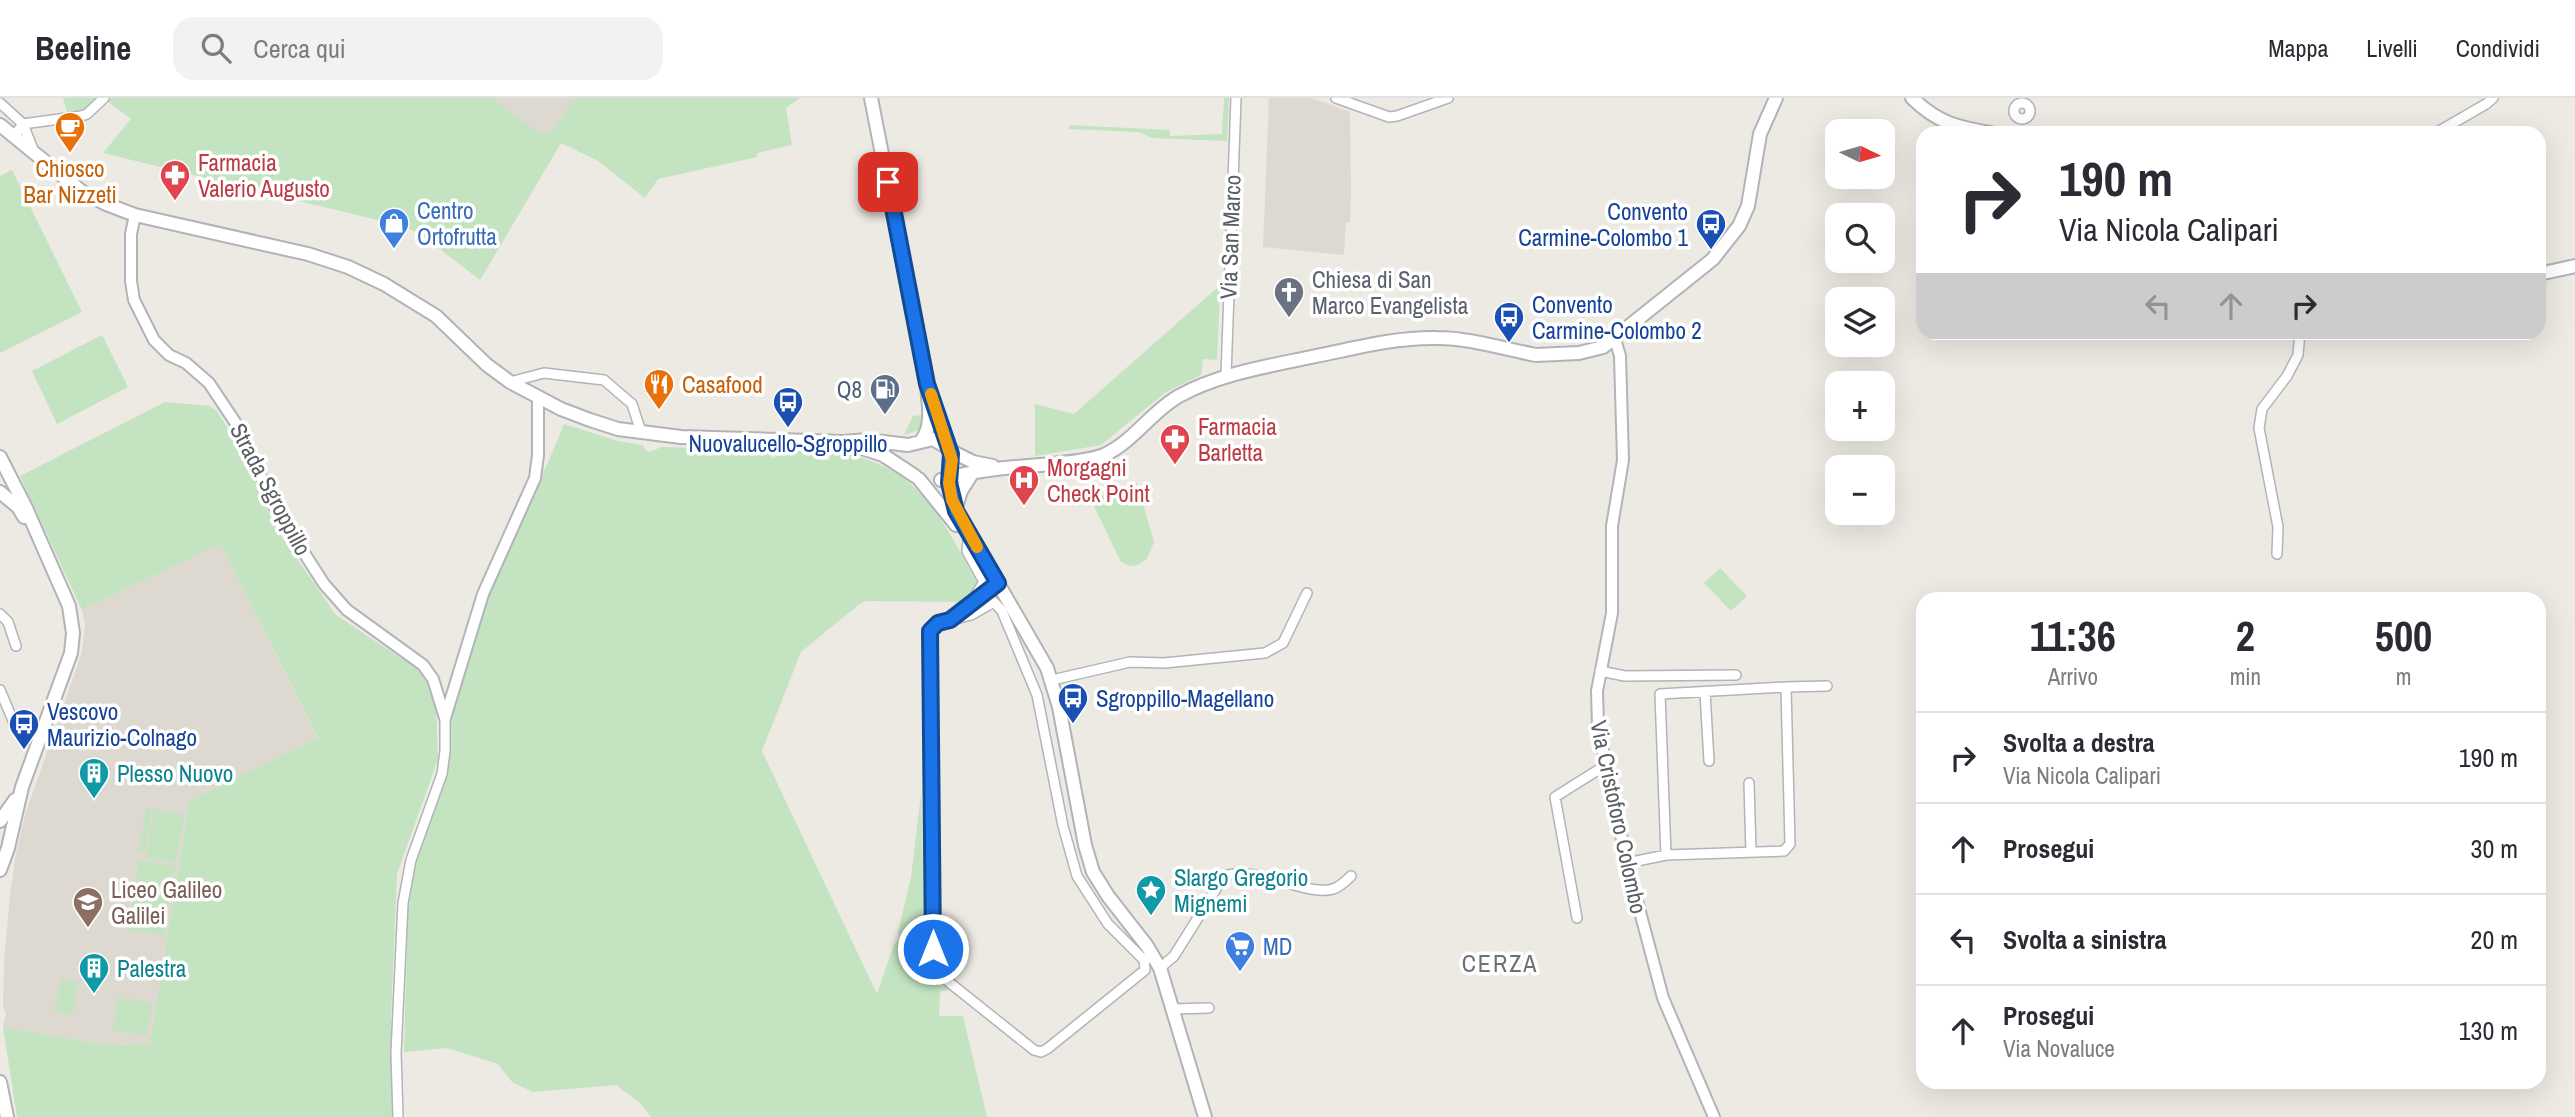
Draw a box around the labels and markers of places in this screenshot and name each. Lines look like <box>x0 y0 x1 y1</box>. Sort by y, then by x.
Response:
cafe icon: Chiosco Bar Nizzeti <box>53 110 87 154</box>
place label: Farmacia Valerio Augusto <box>198 147 330 204</box>
pin <box>858 152 918 212</box>
place label: Chiosco Bar Nizzeti <box>23 153 117 210</box>
pharmacy icon: Farmacia Valerio Augusto <box>158 158 192 202</box>
place label: Centro Ortofrutta <box>417 195 497 252</box>
place label: Convento Carmine-Colombo 1 <box>1518 196 1689 253</box>
shop icon: Centro Ortofrutta <box>377 206 411 250</box>
bus stop icon: Convento Carmine-Colombo 1 <box>1694 207 1728 251</box>
place label: Chiesa di San Marco Evangelista <box>1312 264 1469 321</box>
church icon: Chiesa di San Marco Evangelista <box>1272 275 1306 319</box>
place label: Convento Carmine-Colombo 2 <box>1532 289 1702 346</box>
bus stop icon: Convento Carmine-Colombo 2 <box>1492 300 1526 344</box>
restaurant icon: Casafood <box>642 367 676 411</box>
place label: Casafood <box>682 369 763 400</box>
fuel station icon: Q8 <box>868 372 902 416</box>
place label: Q8 <box>837 374 862 405</box>
bus stop icon: Nuovalucello-Sgroppillo <box>771 385 805 429</box>
place label: Farmacia Barletta <box>1198 411 1277 468</box>
pharmacy icon: Farmacia Barletta <box>1158 422 1192 466</box>
place label: Nuovalucello-Sgroppillo <box>688 428 888 459</box>
place label: Morgagni Check Point <box>1047 452 1150 509</box>
hospital icon: Morgagni Check Point <box>1007 463 1041 507</box>
bus stop icon: Sgroppillo-Magellano <box>1056 681 1090 725</box>
place label: Sgroppillo-Magellano <box>1096 683 1274 714</box>
place label: Vescovo Maurizio-Colnago <box>47 696 197 753</box>
bus stop icon: Vescovo Maurizio-Colnago <box>7 707 41 751</box>
building icon: Plesso Nuovo <box>77 756 111 800</box>
place label: Plesso Nuovo <box>117 758 233 789</box>
place label: Slargo Gregorio Mignemi <box>1174 862 1308 919</box>
place icon: Slargo Gregorio Mignemi <box>1134 873 1168 917</box>
place label: Liceo Galileo Galilei <box>111 874 222 931</box>
school or university icon: Liceo Galileo Galilei <box>71 885 105 929</box>
supermarket icon: MD <box>1223 929 1257 973</box>
place label: MD <box>1263 931 1292 962</box>
building icon: Palestra <box>77 951 111 995</box>
place label: Palestra <box>117 953 187 984</box>

